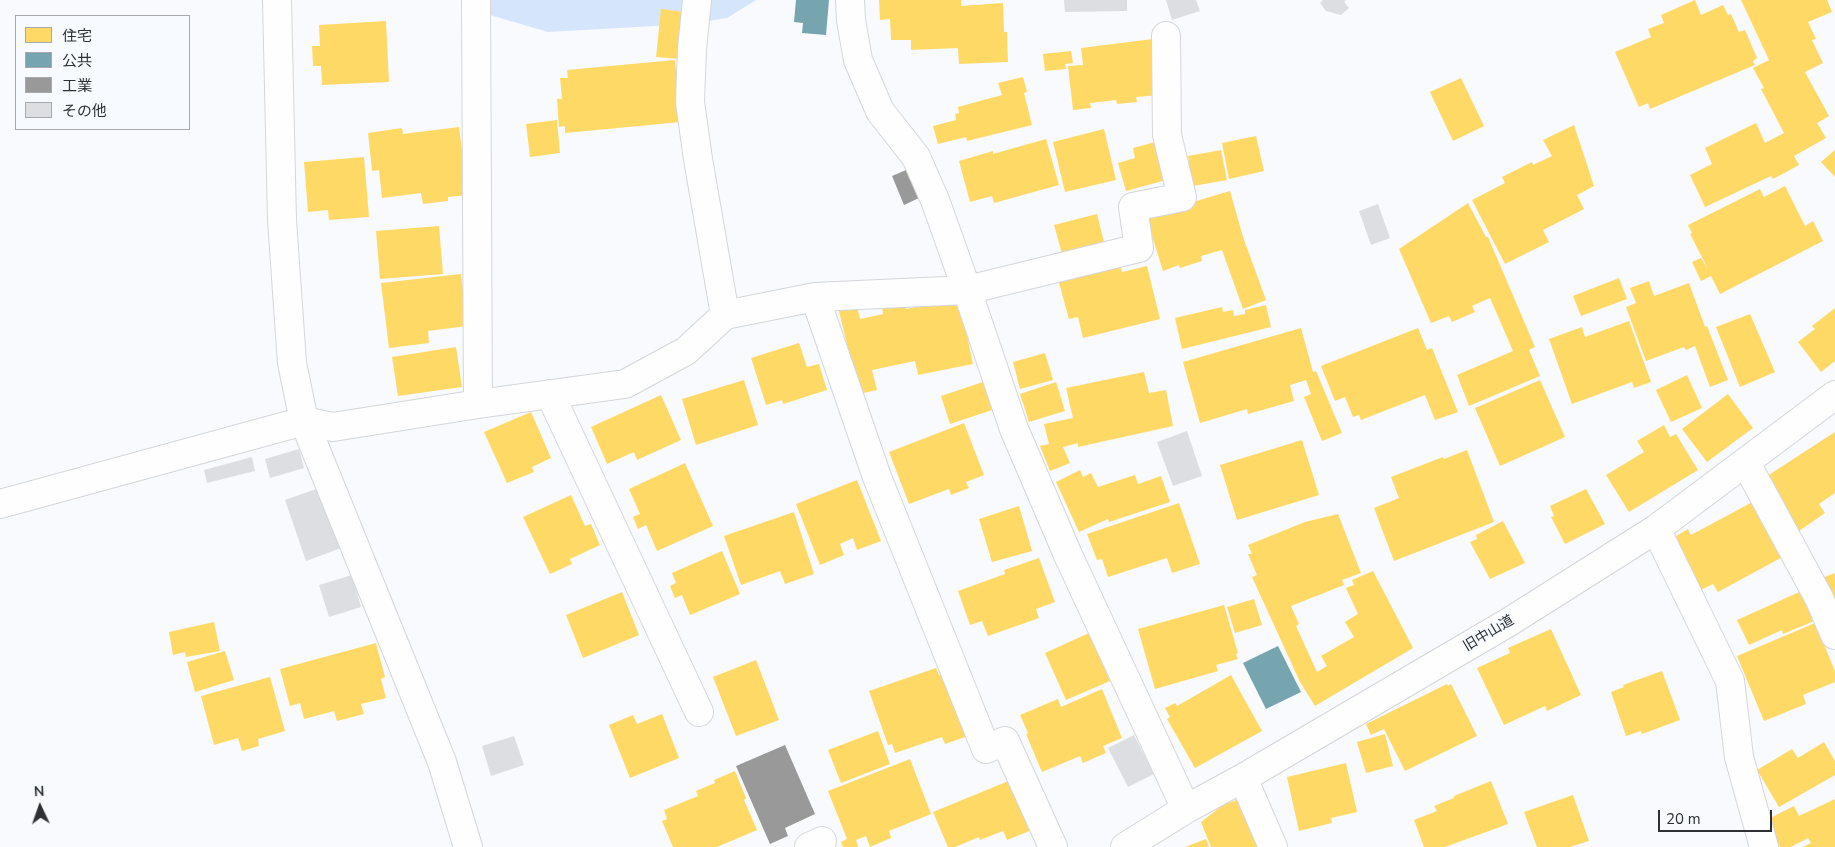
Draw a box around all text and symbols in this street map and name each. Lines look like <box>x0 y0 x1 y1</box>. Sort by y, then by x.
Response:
legend <box>15 15 190 130</box>
text: 住宅 <box>62 26 92 46</box>
text: 公共 <box>62 51 92 71</box>
text: 工業 <box>62 76 92 96</box>
text: その他 <box>62 101 107 121</box>
street label: 旧中山道 <box>1461 612 1517 656</box>
north arrow <box>15 782 65 832</box>
text: N <box>33 782 45 801</box>
scale bar <box>1660 800 1774 832</box>
text: 20 m <box>1666 809 1701 829</box>

